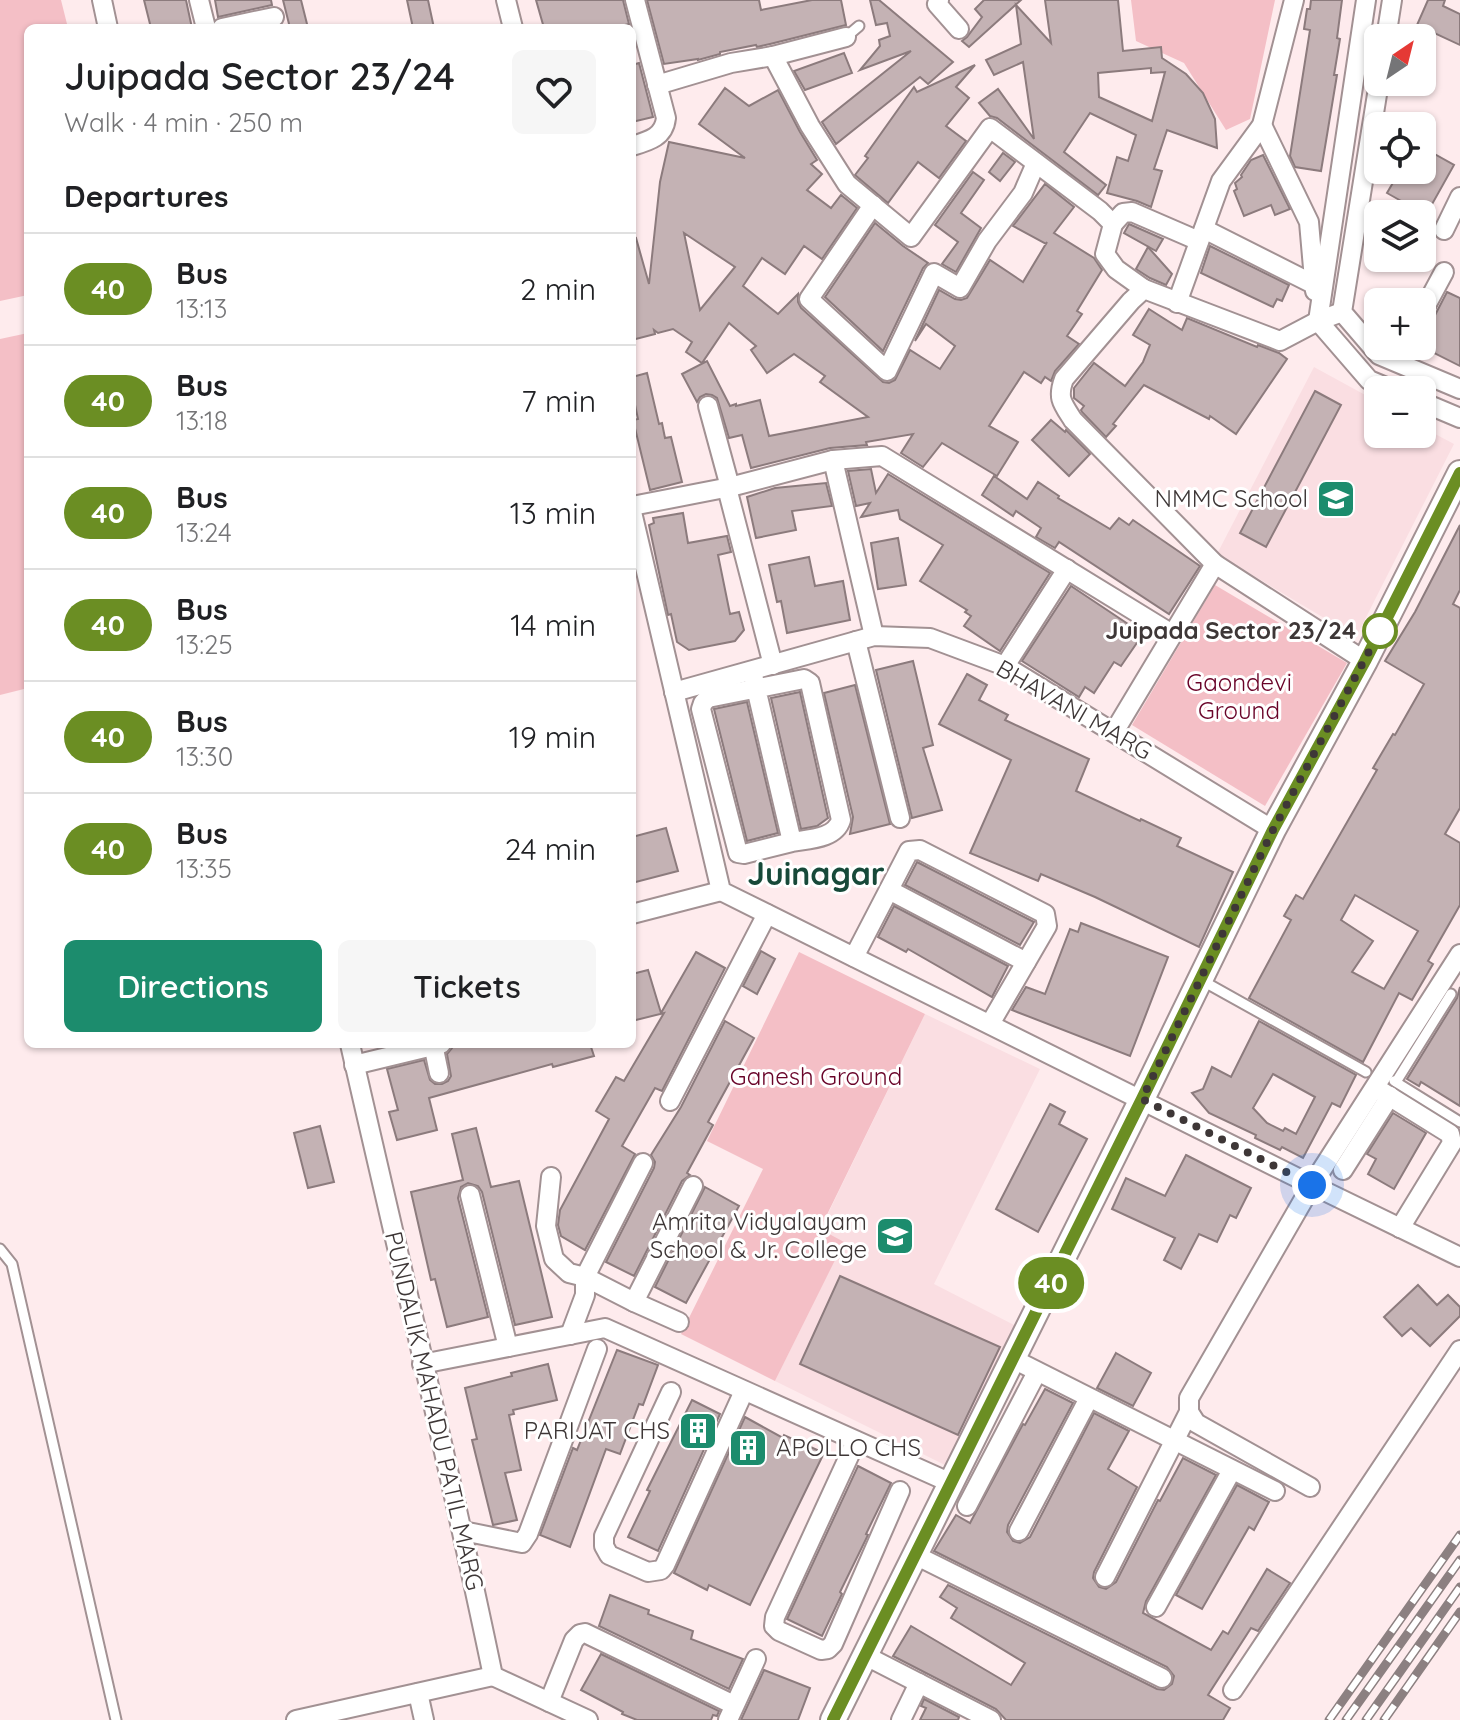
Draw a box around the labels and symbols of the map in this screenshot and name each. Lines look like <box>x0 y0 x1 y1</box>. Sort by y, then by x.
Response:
north arrow <box>1364 24 1436 96</box>
school or university icon: NMMC School <box>1315 478 1357 520</box>
place label: NMMC School <box>1155 483 1308 513</box>
marker: Juipada Sector 23/24 <box>1363 614 1397 648</box>
place label: Juipada Sector 23/24 <box>1105 615 1356 645</box>
street label: BHAVANI MARG <box>991 652 1158 766</box>
park label: Gaondevi Ground <box>1186 667 1292 725</box>
district label: Juinagar <box>747 853 885 893</box>
park label: Ganesh Ground <box>730 1061 902 1091</box>
your location <box>1292 1165 1332 1205</box>
place label: Amrita Vidyalayam School & Jr. College <box>650 1206 867 1264</box>
school or university icon: Amrita Vidyalayam School & Jr. College <box>874 1215 916 1257</box>
street label: PUNDALIK MAHADU PATIL MARG <box>379 1228 491 1593</box>
line badge: 40 <box>1015 1257 1087 1309</box>
building icon: PARIJAT CHS <box>677 1410 719 1452</box>
place label: PARIJAT CHS <box>524 1415 670 1445</box>
building icon: APOLLO CHS <box>727 1427 769 1469</box>
place label: APOLLO CHS <box>776 1432 921 1462</box>

